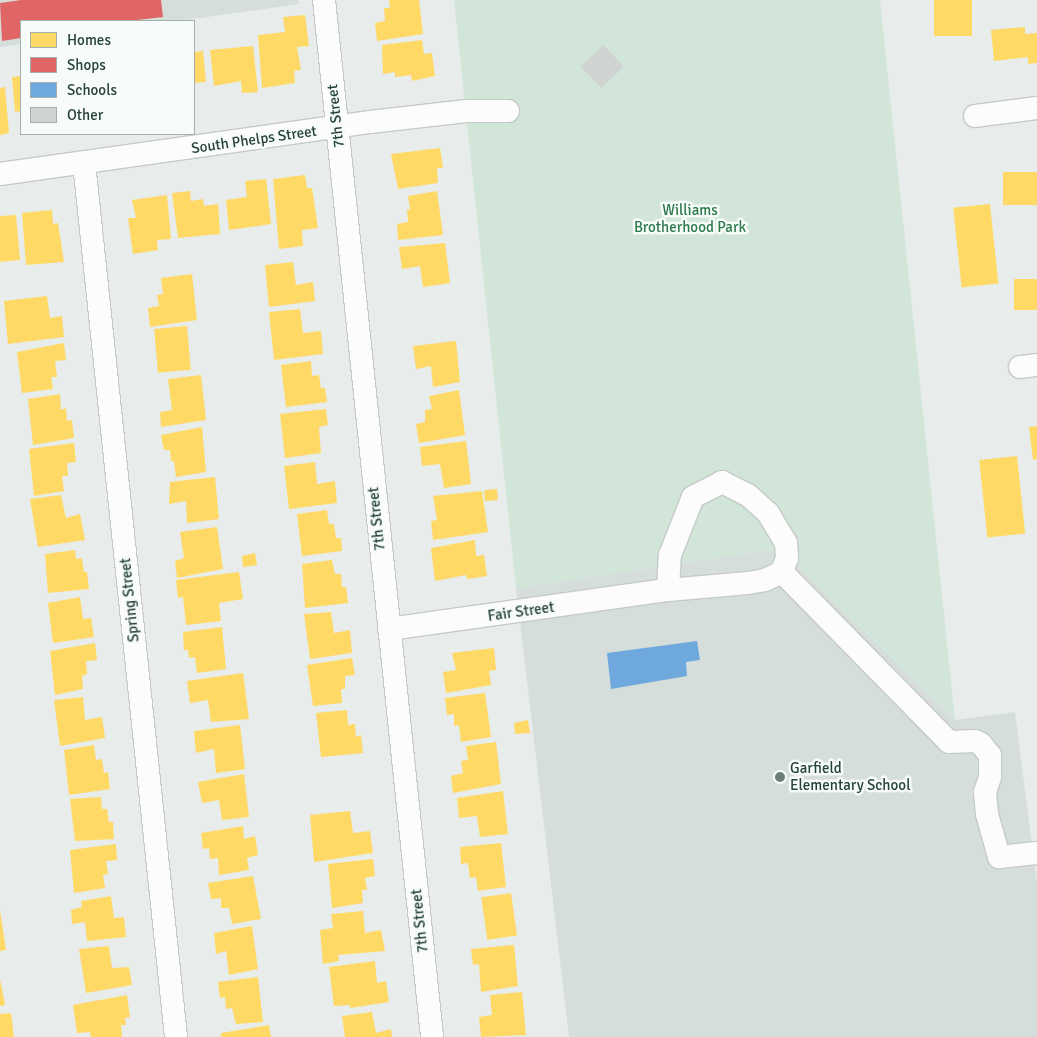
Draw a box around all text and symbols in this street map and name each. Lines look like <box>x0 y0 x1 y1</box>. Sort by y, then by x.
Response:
legend <box>20 20 195 135</box>
text: Homes <box>67 31 111 49</box>
text: Shops <box>67 56 106 74</box>
text: Schools <box>67 81 117 99</box>
street label: 7th Street <box>324 83 348 149</box>
text: Other <box>67 106 103 124</box>
street label: South Phelps Street <box>190 122 318 158</box>
park label: Williams Brotherhood Park <box>634 201 746 236</box>
street label: 7th Street <box>365 486 389 552</box>
street label: Spring Street <box>117 557 143 643</box>
street label: Fair Street <box>487 598 555 626</box>
place label: Garfield Elementary School <box>790 759 911 794</box>
marker: Garfield Elementary School <box>774 771 786 783</box>
street label: 7th Street <box>408 888 432 954</box>

